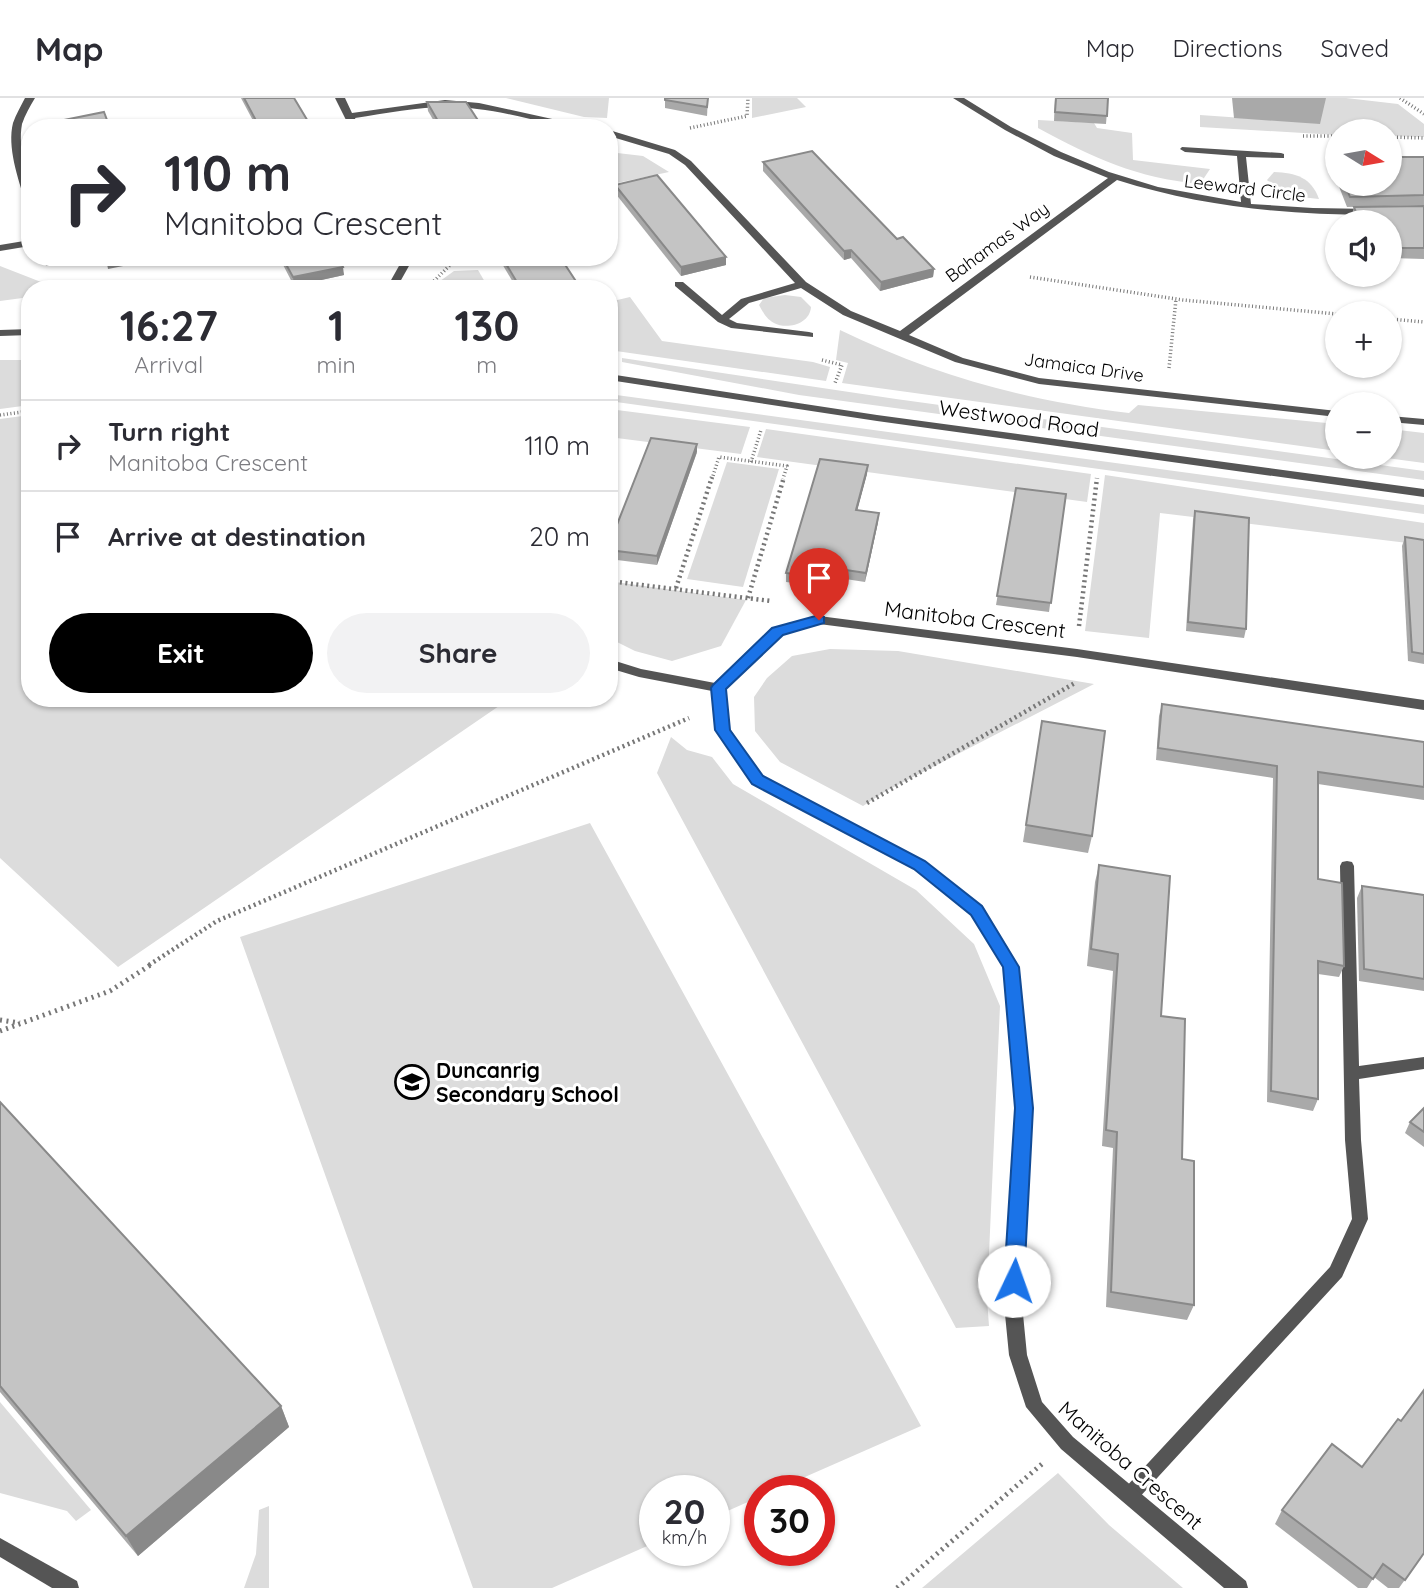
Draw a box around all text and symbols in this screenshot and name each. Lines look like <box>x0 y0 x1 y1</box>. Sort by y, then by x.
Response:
text: Map <box>35 28 103 69</box>
text: Map <box>1086 33 1135 63</box>
text: Directions <box>1173 33 1283 63</box>
text: Saved <box>1321 33 1389 63</box>
north arrow <box>1325 119 1402 196</box>
map controls <box>1325 119 1402 469</box>
text: 110 m <box>164 142 291 203</box>
icon: right <box>49 147 140 238</box>
street label: Leeward Circle <box>1183 169 1307 207</box>
street label: Bahamas Way <box>941 197 1053 287</box>
text: Manitoba Crescent <box>164 203 442 243</box>
button: sound <box>1325 210 1402 287</box>
text: 16:27 <box>120 299 218 352</box>
text: 1 <box>328 299 344 352</box>
text: 130 <box>455 299 519 352</box>
button: + <box>1325 301 1402 378</box>
street label: Jamaica Drive <box>1023 347 1145 387</box>
text: Arrival <box>134 350 203 379</box>
text: min <box>317 350 356 379</box>
text: m <box>476 350 497 379</box>
button: − <box>1325 392 1402 469</box>
street label: Westwood Road <box>937 394 1101 442</box>
text: Turn right <box>108 415 230 448</box>
icon: right <box>49 427 87 465</box>
text: 110 m <box>524 429 590 462</box>
text: Manitoba Crescent <box>108 448 308 477</box>
icon: arrive <box>49 518 87 556</box>
text: Arrive at destination <box>108 520 366 553</box>
text: 20 m <box>529 520 590 553</box>
pin <box>789 548 849 620</box>
icon: arrive <box>800 559 838 597</box>
street label: Manitoba Crescent <box>883 595 1067 643</box>
button: Exit <box>49 613 313 693</box>
button: Share <box>327 613 590 693</box>
place label: Duncanrig Secondary School <box>436 1057 619 1107</box>
school or university icon: Duncanrig Secondary School <box>393 1063 431 1101</box>
position arrow <box>977 1244 1051 1318</box>
street label: Manitoba Crescent <box>1054 1395 1208 1535</box>
speed limit sign: 30 <box>744 1475 835 1566</box>
text: 20 <box>664 1489 705 1533</box>
text: km/h <box>662 1526 707 1549</box>

